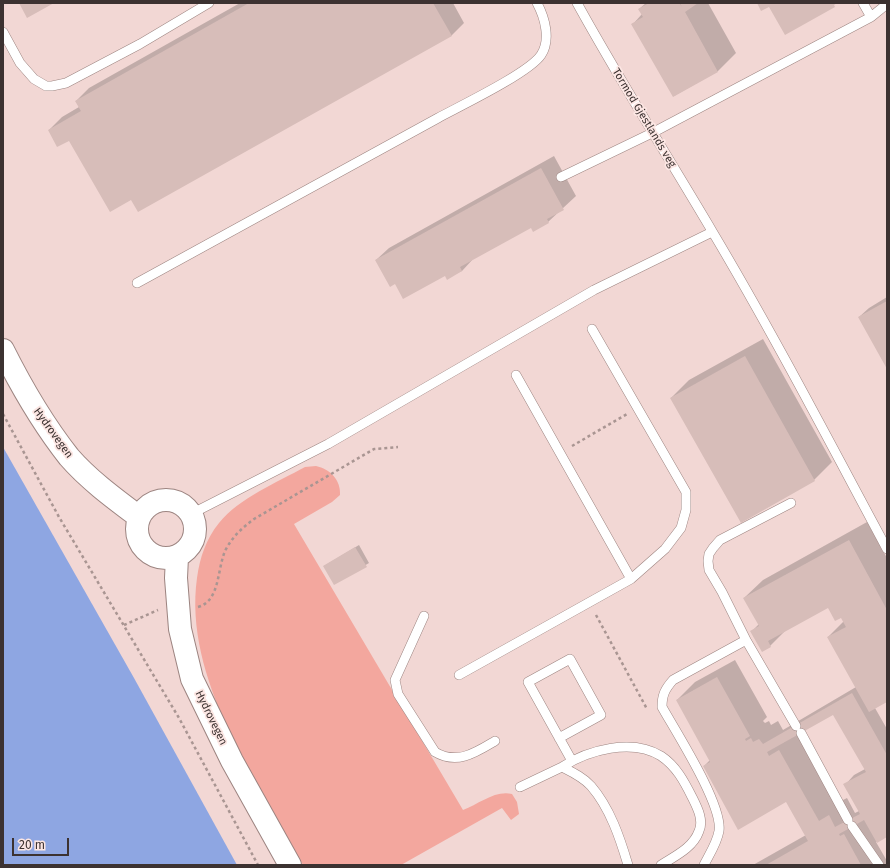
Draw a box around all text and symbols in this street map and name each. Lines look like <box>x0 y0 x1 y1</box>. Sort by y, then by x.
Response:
street label: Tormod Gjestlands veg <box>609 66 679 170</box>
street label: Hydrovegen <box>30 405 76 461</box>
street label: Hydrovegen <box>192 689 230 747</box>
scale bar <box>14 830 71 856</box>
text: 20 m <box>19 838 45 852</box>

